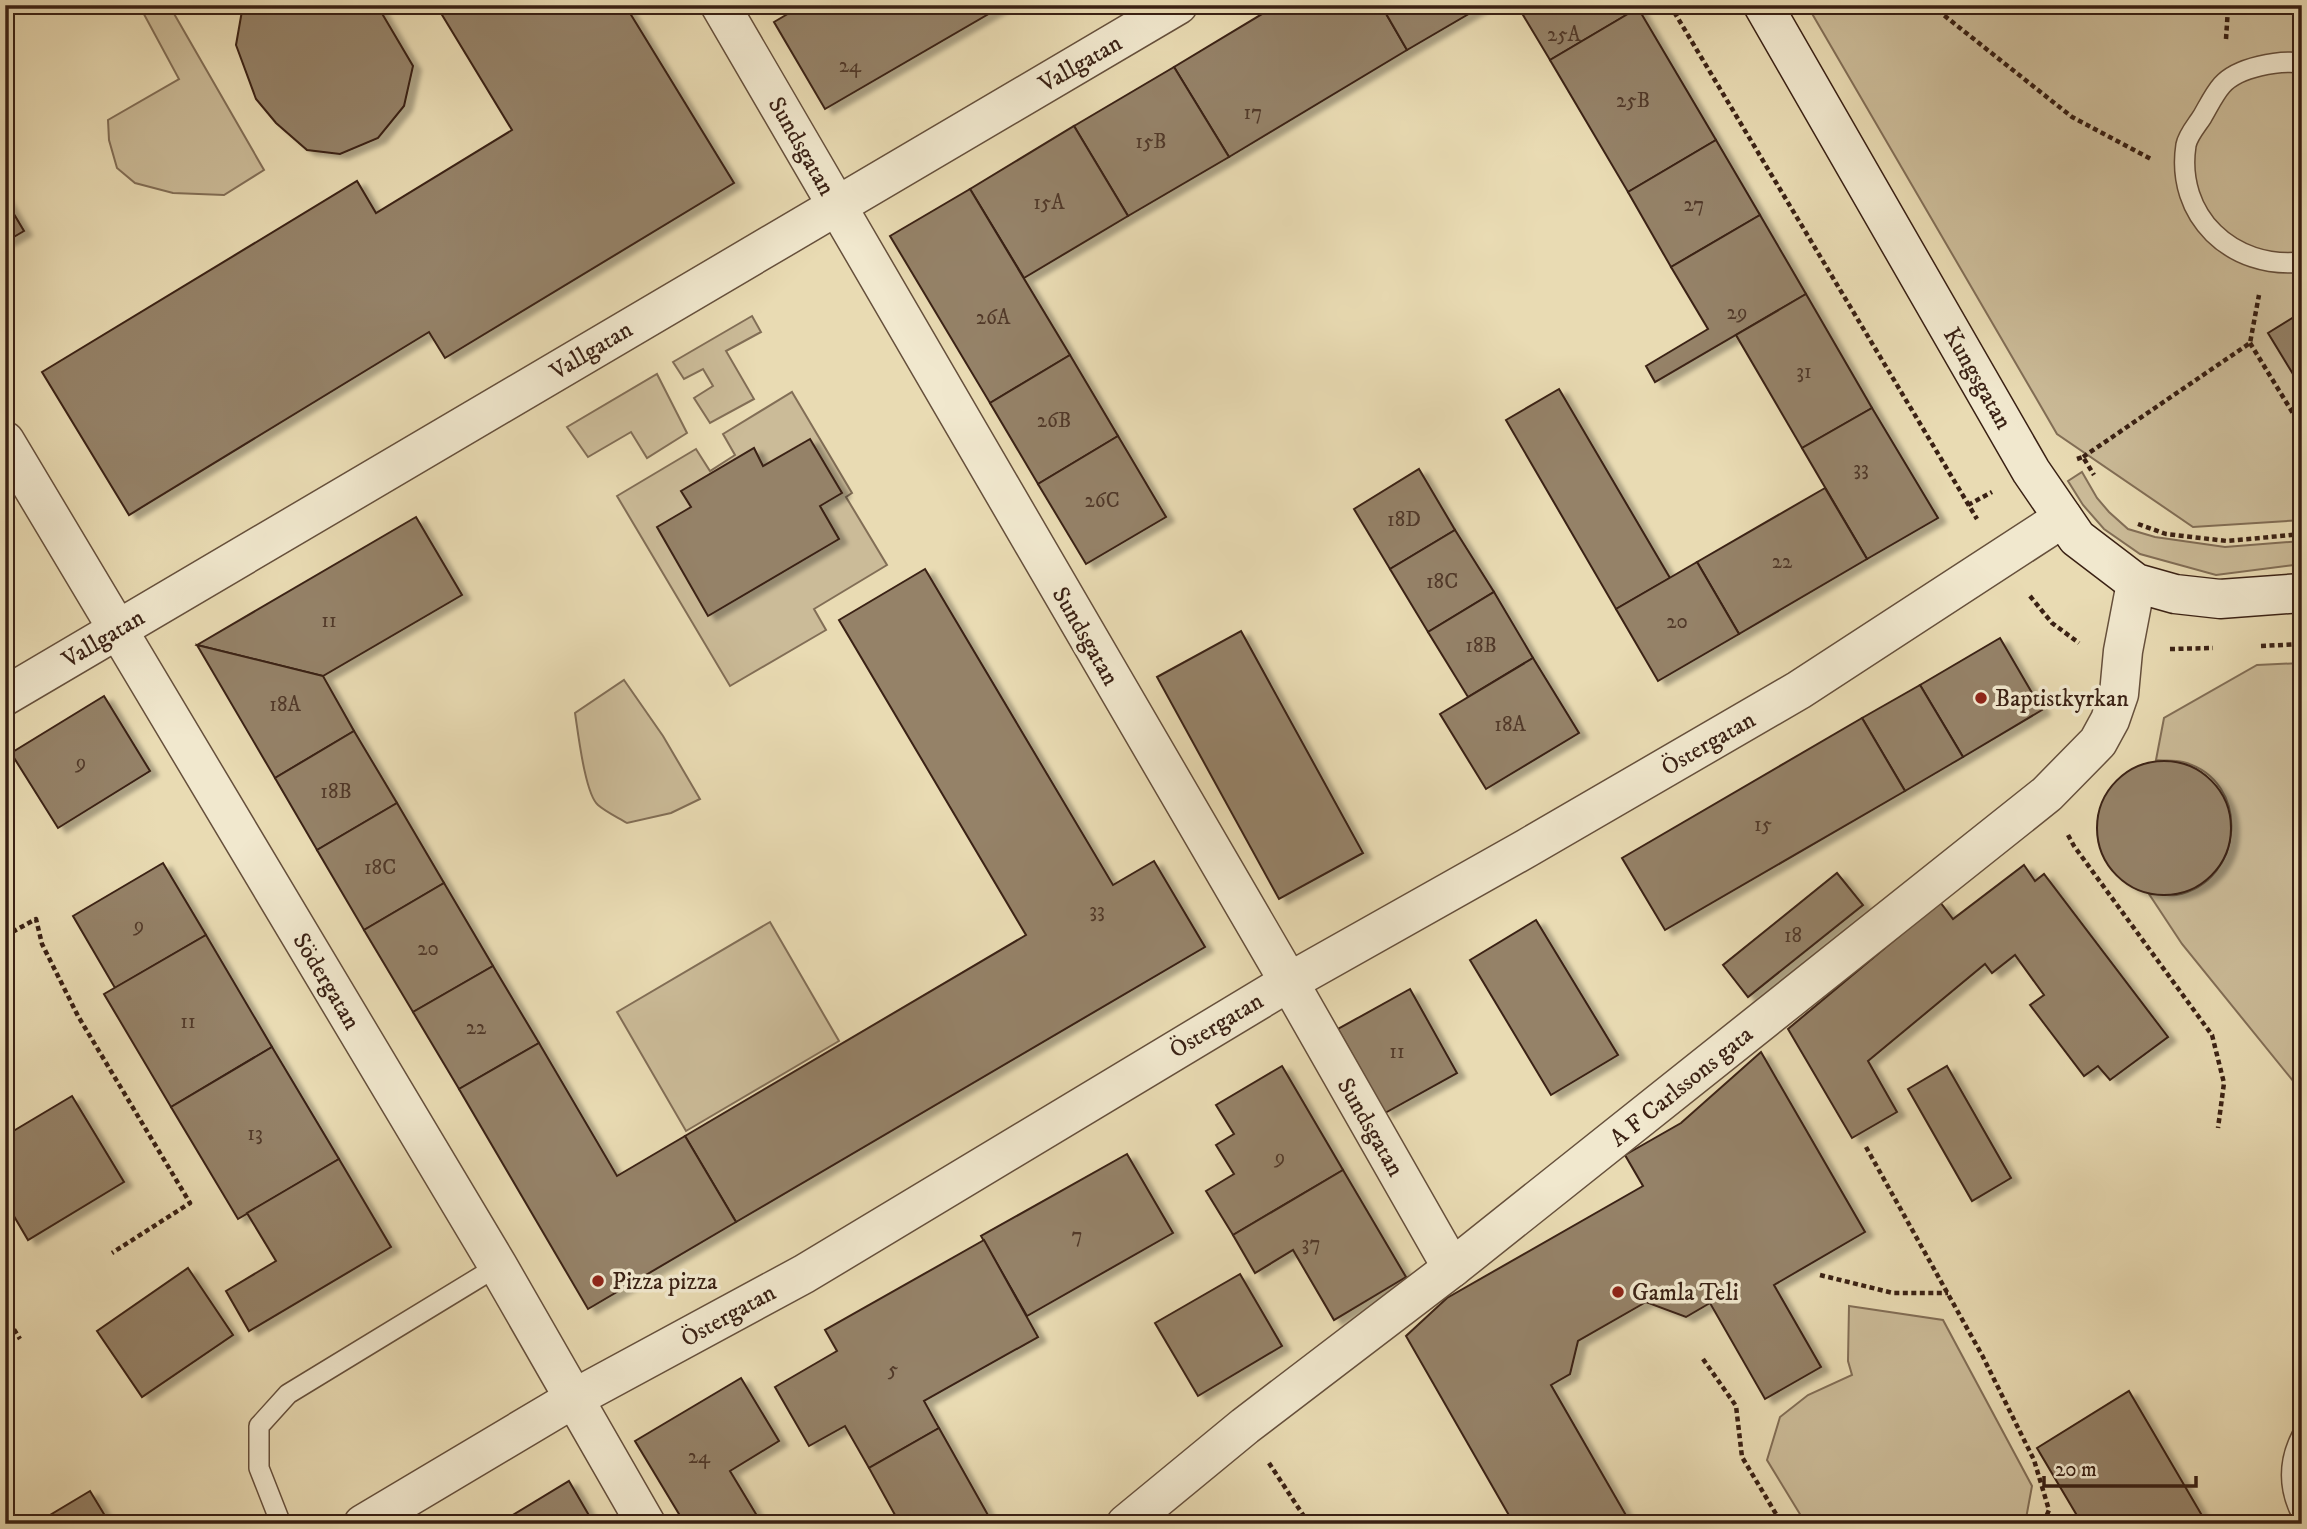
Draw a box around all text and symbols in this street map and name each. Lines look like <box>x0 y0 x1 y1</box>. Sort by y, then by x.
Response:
house number: 25A <box>1547 22 1582 48</box>
street label: Vallgatan <box>1033 28 1128 100</box>
house number: 24 <box>839 53 862 79</box>
house number: 25B <box>1616 88 1650 114</box>
street label: Sundsgatan <box>761 92 842 202</box>
house number: 17 <box>1244 100 1262 126</box>
house number: 15B <box>1135 129 1167 155</box>
house number: 15A <box>1033 190 1065 216</box>
house number: 27 <box>1684 192 1704 218</box>
house number: 29 <box>1727 300 1747 326</box>
house number: 26A <box>976 305 1011 331</box>
street label: Vallgatan <box>544 314 638 388</box>
street label: Kungsgatan <box>1936 322 2019 435</box>
house number: 31 <box>1796 359 1812 385</box>
house number: 26B <box>1037 408 1071 434</box>
house number: 33 <box>1853 456 1869 482</box>
house number: 26C <box>1084 488 1120 514</box>
house number: 18D <box>1387 507 1421 533</box>
house number: 22 <box>1772 549 1793 575</box>
house number: 18C <box>1426 569 1458 595</box>
street label: Sundsgatan <box>1045 582 1126 692</box>
street label: Vallgatan <box>56 602 150 676</box>
house number: 11 <box>321 608 337 634</box>
house number: 20 <box>1666 609 1688 635</box>
house number: 18B <box>1465 633 1497 659</box>
place label: Baptistkyrkan <box>1995 684 2129 714</box>
marker: Baptistkyrkan <box>1973 690 1989 706</box>
house number: 18A <box>269 692 301 718</box>
street label: Östergatan <box>1656 705 1761 783</box>
house number: 18A <box>1494 712 1526 738</box>
house number: 9 <box>75 750 86 776</box>
house number: 18B <box>320 779 352 805</box>
house number: 15 <box>1754 812 1772 838</box>
house number: 18C <box>364 855 396 881</box>
house number: 33 <box>1089 898 1105 924</box>
house number: 9 <box>133 913 144 939</box>
house number: 18 <box>1784 923 1802 949</box>
street label: Södergatan <box>286 928 367 1036</box>
house number: 20 <box>417 936 439 962</box>
street label: Östergatan <box>1164 986 1269 1065</box>
house number: 11 <box>180 1009 196 1035</box>
house number: 22 <box>466 1015 487 1041</box>
street label: A F Carlssons gata <box>1604 1019 1760 1154</box>
house number: 11 <box>1389 1039 1405 1065</box>
street label: Sundsgatan <box>1330 1073 1411 1183</box>
house number: 13 <box>247 1121 263 1147</box>
house number: 9 <box>1274 1145 1285 1171</box>
house number: 7 <box>1071 1223 1083 1249</box>
house number: 37 <box>1302 1231 1320 1257</box>
place label: Pizza pizza <box>612 1267 718 1297</box>
marker: Pizza pizza <box>590 1273 606 1289</box>
street label: Östergatan <box>676 1277 782 1354</box>
place label: Gamla Teli <box>1632 1278 1739 1308</box>
marker: Gamla Teli <box>1610 1284 1626 1300</box>
house number: 5 <box>888 1357 898 1383</box>
house number: 24 <box>688 1444 711 1470</box>
scale bar <box>2044 1445 2197 1489</box>
text: 20 m <box>2055 1457 2097 1483</box>

